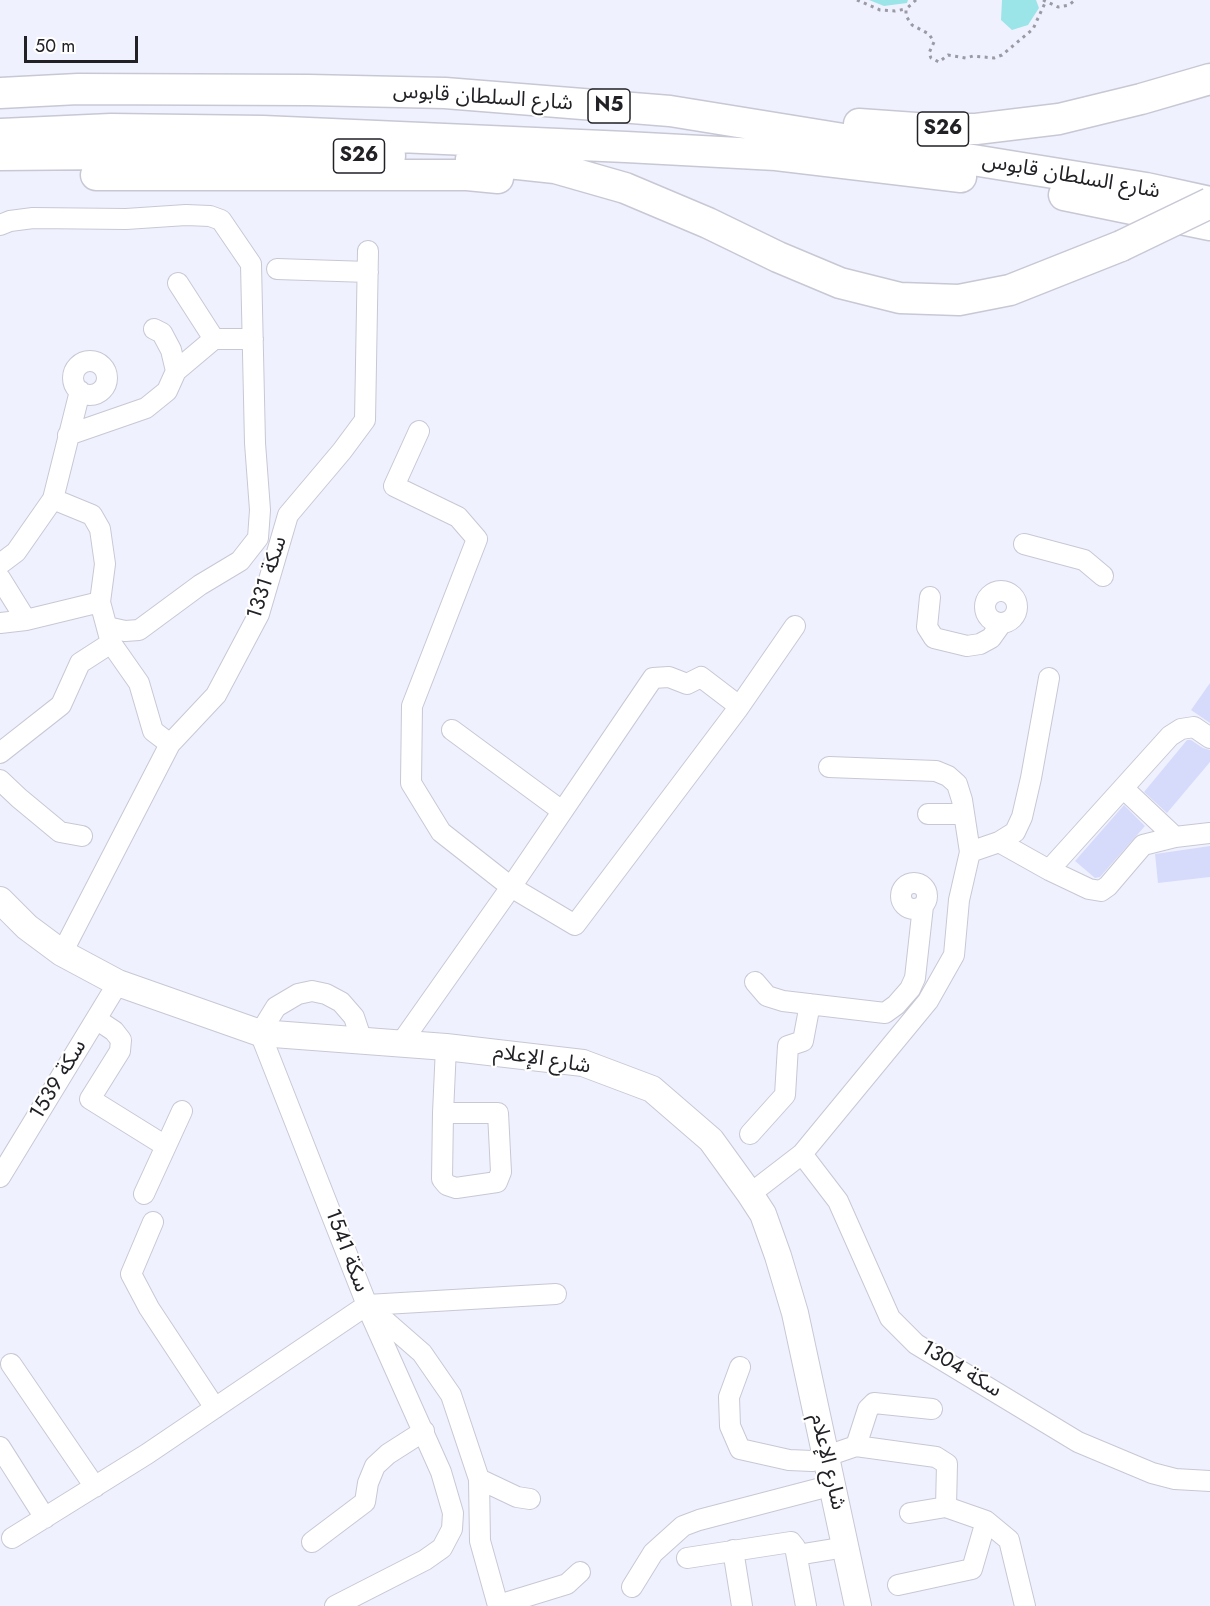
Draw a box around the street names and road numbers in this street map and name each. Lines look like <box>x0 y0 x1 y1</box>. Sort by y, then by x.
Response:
street label: شارع السلطان قابوس <box>392 79 574 117</box>
road number: N5 <box>588 89 630 123</box>
road number: S26 <box>918 112 968 146</box>
road number: S26 <box>334 139 385 173</box>
street label: شارع السلطان قابوس <box>980 149 1162 205</box>
street label: سكة 1331 <box>243 533 293 623</box>
street label: سكة 1539 <box>25 1036 93 1124</box>
street label: شارع الإعلام <box>492 1040 592 1080</box>
street label: سكة 1541 <box>319 1206 373 1296</box>
street label: سكة 1304 <box>916 1336 1006 1404</box>
street label: شارع الإعلام <box>804 1412 850 1512</box>

